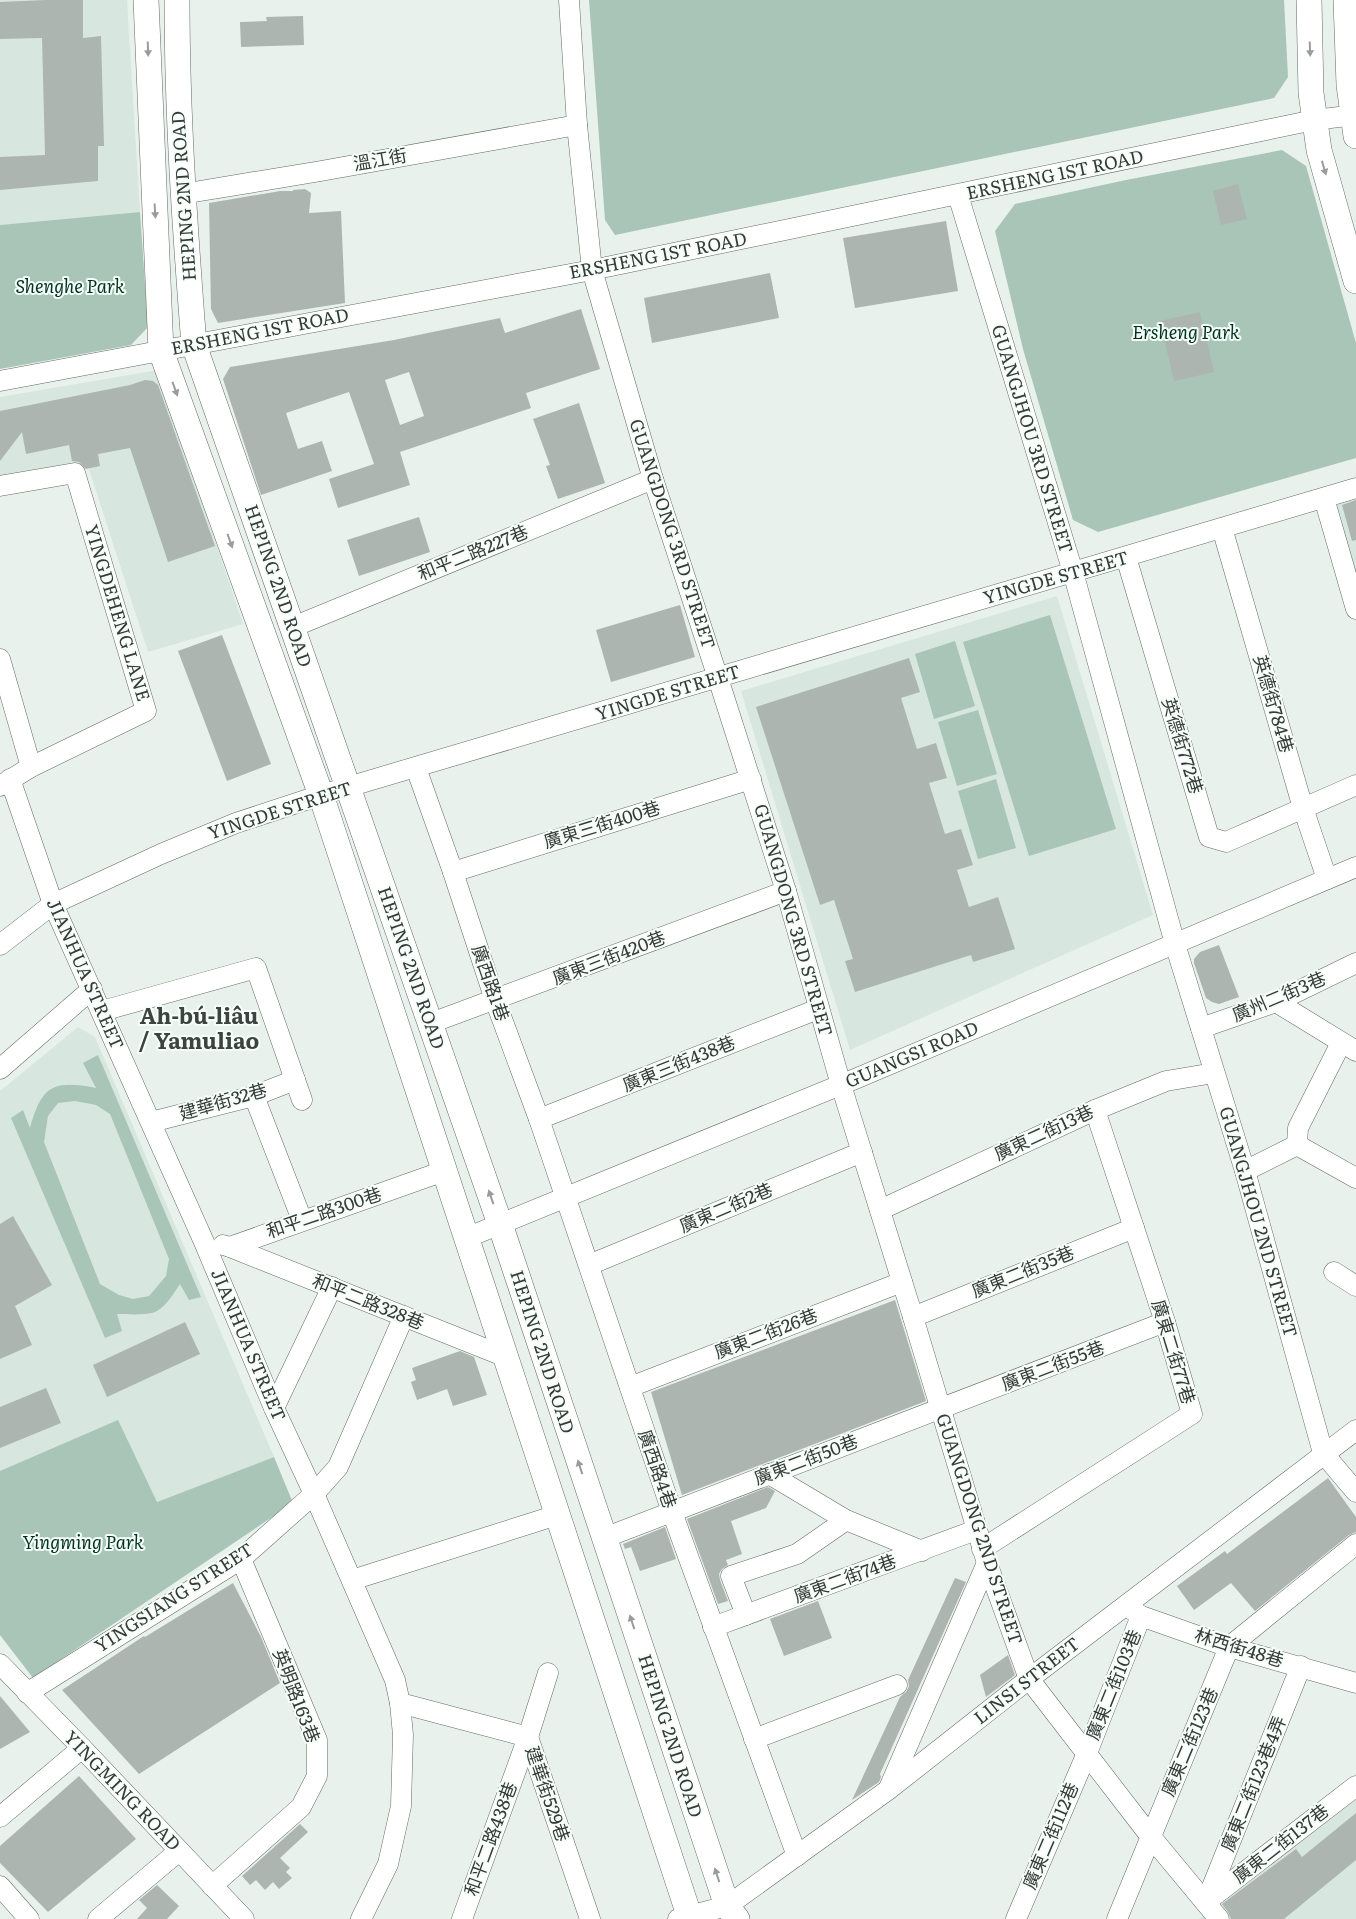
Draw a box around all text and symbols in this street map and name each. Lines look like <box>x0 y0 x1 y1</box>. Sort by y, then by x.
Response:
one-way arrow <box>144 41 152 57</box>
one-way arrow <box>1306 41 1314 57</box>
street label: HEPING 2ND ROAD <box>163 110 202 282</box>
street label: 溫江街 <box>351 141 409 177</box>
street label: ERSHENG 1ST ROAD <box>964 142 1146 205</box>
one-way arrow <box>1320 160 1328 175</box>
one-way arrow <box>151 203 159 219</box>
street label: ERSHENG 1ST ROAD <box>567 224 749 285</box>
park label: Shenghe Park <box>15 272 125 299</box>
street label: ERSHENG 1ST ROAD <box>169 300 351 361</box>
park label: Ersheng Park <box>1132 318 1240 345</box>
street label: GUANGJHOU 3RD STREET <box>986 321 1081 556</box>
one-way arrow <box>172 381 179 396</box>
street label: GUANGDONG 3RD STREET <box>623 415 723 652</box>
street label: HEPING 2ND ROAD <box>239 501 320 670</box>
street label: 和平二路227巷 <box>413 517 532 586</box>
street label: YINGDEHENG LANE <box>79 521 158 704</box>
one-way arrow <box>227 534 234 549</box>
street label: YINGDE STREET <box>980 543 1131 610</box>
street label: 英德街784巷 <box>1248 651 1301 756</box>
street label: YINGDE STREET <box>592 657 743 726</box>
street label: 英德街772巷 <box>1156 694 1211 797</box>
street label: YINGDE STREET <box>204 774 355 846</box>
street label: 廣東三街400巷 <box>540 793 663 854</box>
street label: GUANGDONG 3RD STREET <box>748 800 841 1039</box>
street label: HEPING 2ND ROAD <box>372 883 453 1052</box>
street label: JIANHUA STREET <box>41 893 132 1053</box>
street label: 廣東三街420巷 <box>548 923 669 991</box>
street label: 廣西路1巷 <box>466 941 517 1024</box>
street label: 廣州二街3巷 <box>1227 964 1330 1028</box>
district label: Ah-bú-liâu / Yamuliao <box>139 998 259 1056</box>
street label: GUANGSI ROAD <box>841 1013 982 1094</box>
street label: 廣東三街438巷 <box>618 1028 739 1098</box>
street label: 建華街32巷 <box>175 1075 270 1126</box>
street label: 廣東二街13巷 <box>989 1097 1098 1167</box>
street label: GUANGJHOU 2ND STREET <box>1214 1103 1305 1340</box>
street label: 廣東二街2巷 <box>675 1175 776 1238</box>
street label: 和平二路300巷 <box>262 1179 385 1244</box>
one-way arrow <box>487 1189 495 1204</box>
street label: 廣東二街35巷 <box>967 1238 1078 1304</box>
street label: JIANHUA STREET <box>205 1264 294 1425</box>
street label: 和平二路328巷 <box>309 1266 428 1335</box>
street label: HEPING 2ND ROAD <box>504 1266 583 1437</box>
street label: 廣東二街77巷 <box>1146 1296 1203 1407</box>
street label: 廣東二街26巷 <box>710 1301 821 1365</box>
street label: 廣東二街55巷 <box>997 1333 1108 1397</box>
street label: GUANGDONG 2ND STREET <box>930 1409 1031 1648</box>
street label: 廣西路4巷 <box>632 1425 685 1512</box>
street label: 廣東二街50巷 <box>749 1426 861 1491</box>
one-way arrow <box>576 1460 584 1475</box>
park label: Yingming Park <box>22 1528 144 1555</box>
street label: YINGSIANG STREET <box>89 1535 258 1658</box>
street label: 廣東二街74巷 <box>789 1546 900 1609</box>
one-way arrow <box>628 1614 635 1629</box>
street label: 林西街48巷 <box>1192 1620 1287 1673</box>
street label: 廣東二街103巷 <box>1078 1625 1147 1744</box>
street label: LINSI STREET <box>967 1630 1085 1730</box>
street label: 英明路163巷 <box>267 1645 328 1746</box>
street label: HEPING 2ND ROAD <box>632 1650 711 1821</box>
street label: 廣東二街123巷 <box>1153 1683 1224 1800</box>
street label: 廣東二街123巷4弄 <box>1213 1712 1292 1855</box>
street label: YINGMING ROAD <box>58 1724 188 1856</box>
street label: 建華街529巷 <box>519 1742 577 1845</box>
street label: 和平二路438巷 <box>456 1778 523 1899</box>
street label: 廣東二街112巷 <box>1015 1778 1084 1893</box>
street label: 廣東二街137巷 <box>1226 1797 1334 1889</box>
one-way arrow <box>713 1868 720 1883</box>

